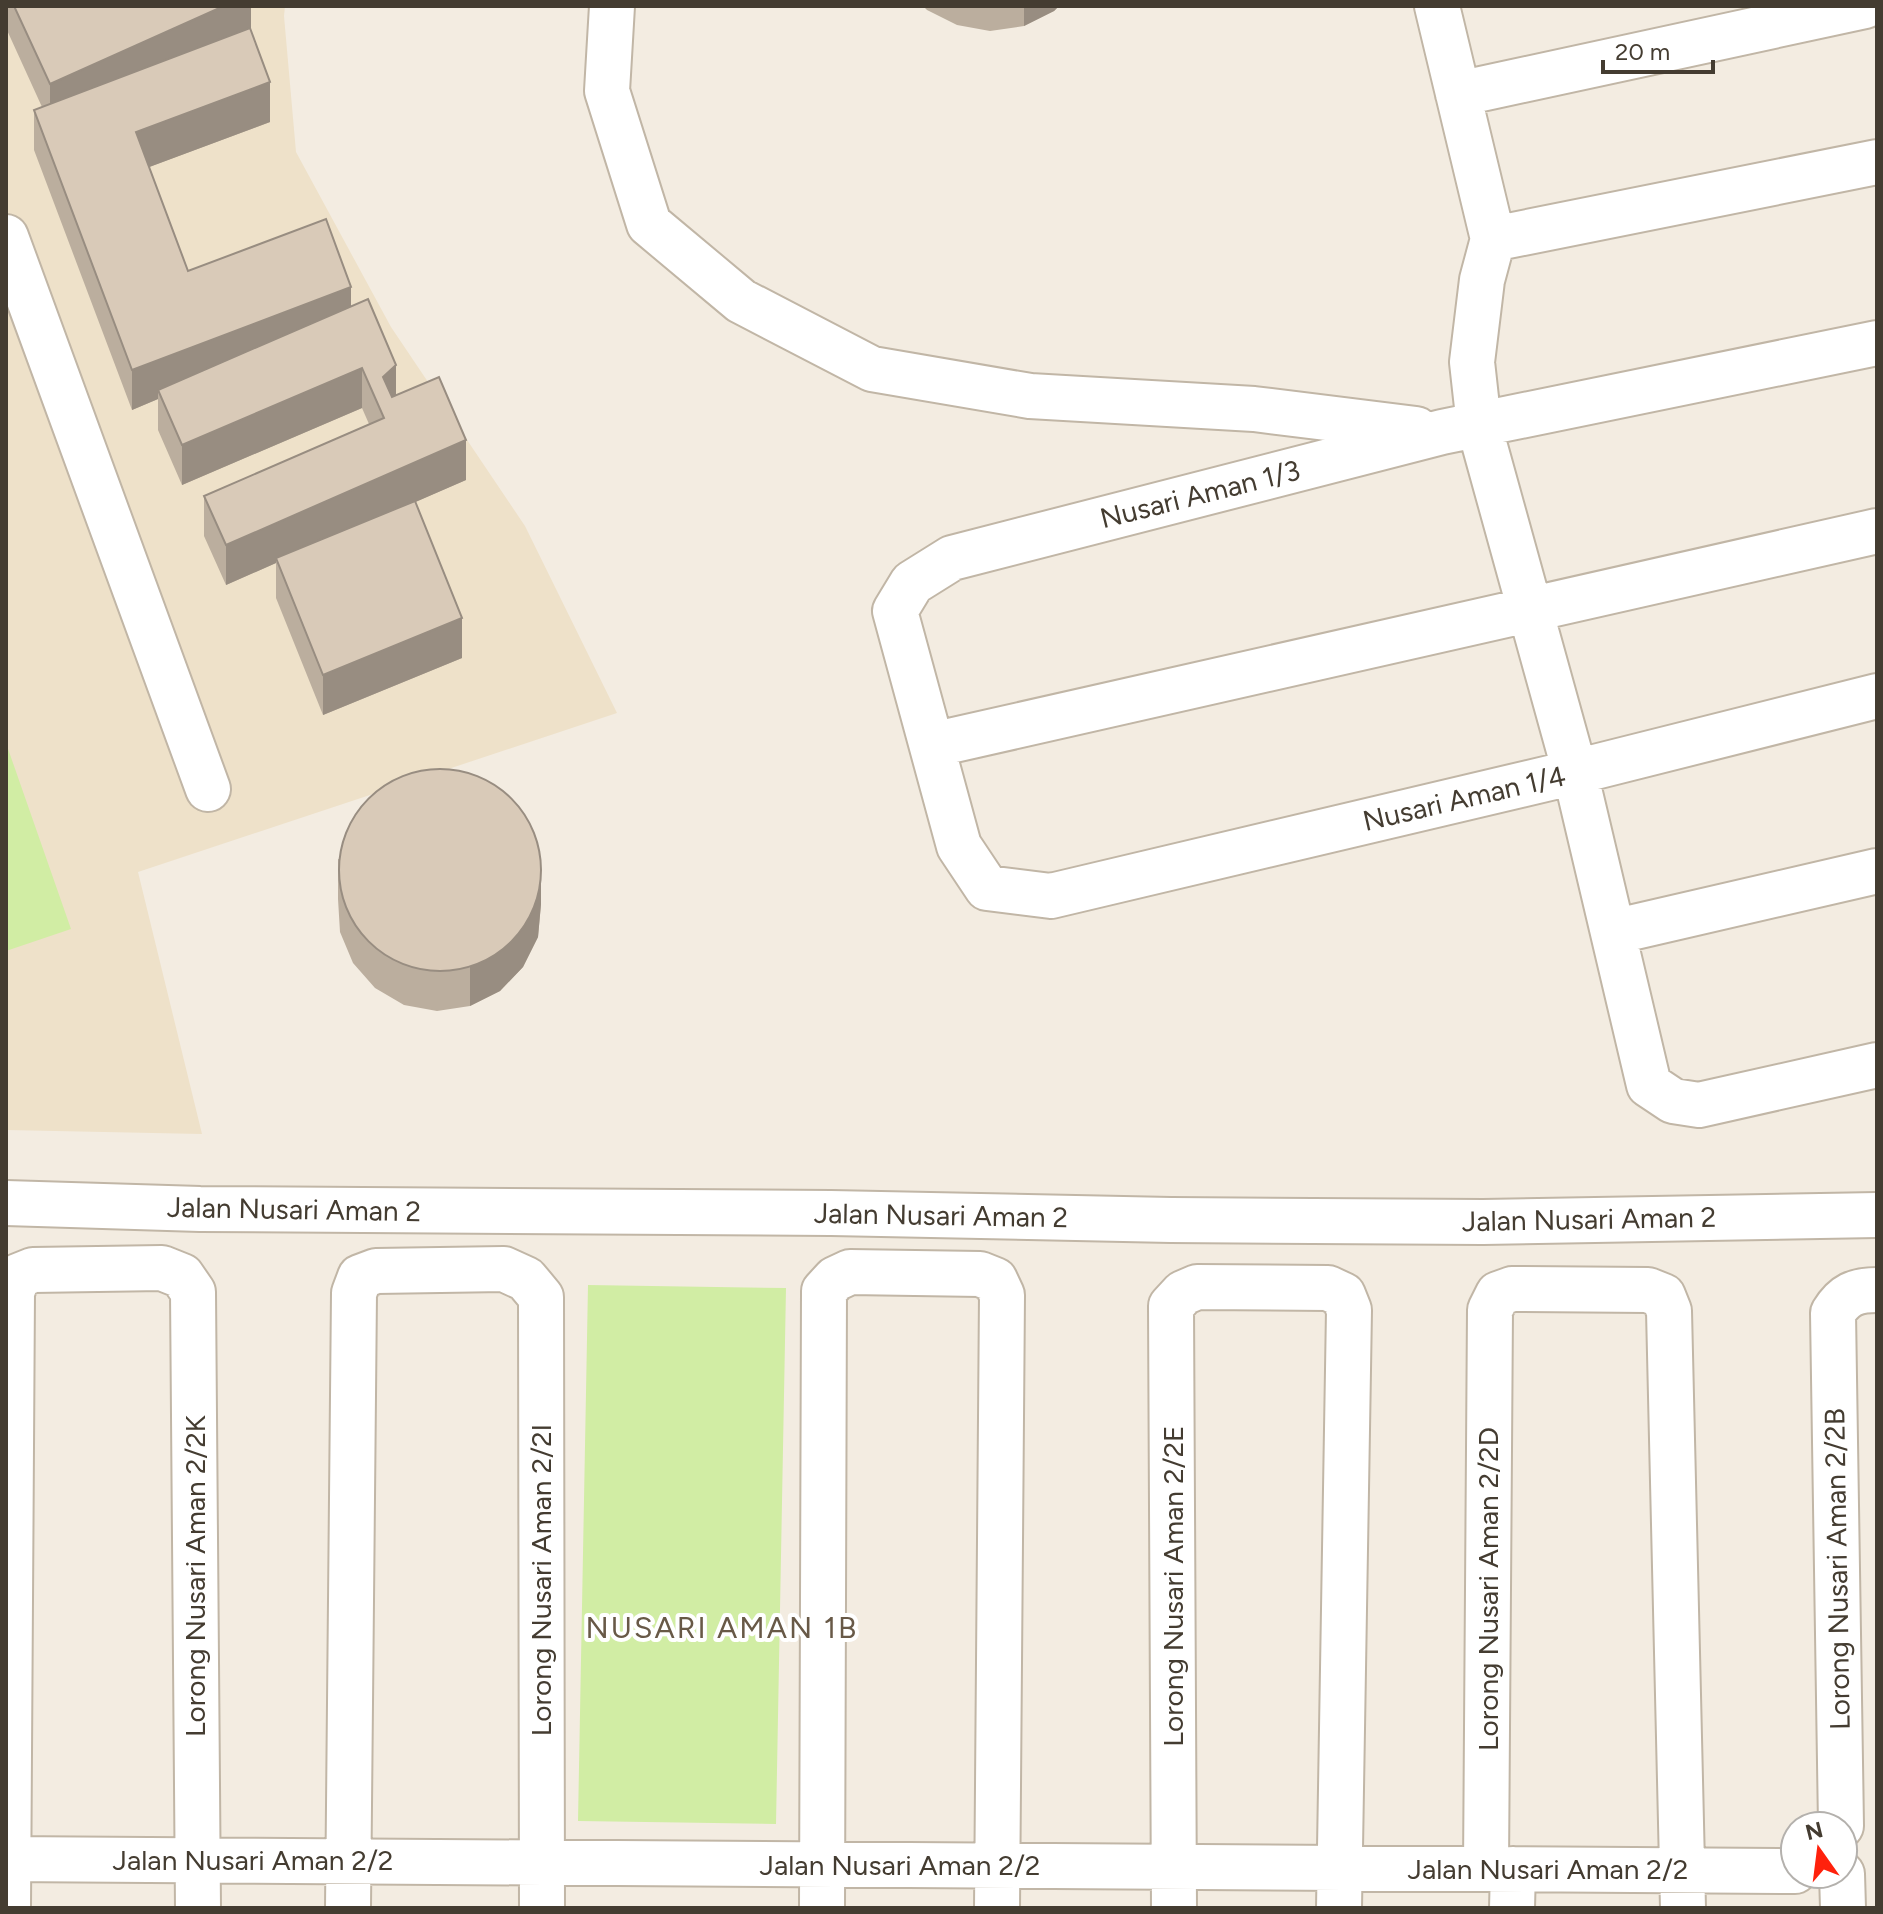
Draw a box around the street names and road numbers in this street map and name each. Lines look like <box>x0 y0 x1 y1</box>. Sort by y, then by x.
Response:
street label: Nusari Aman 1/3 <box>1097 453 1303 535</box>
street label: Nusari Aman 1/4 <box>1359 758 1569 838</box>
street label: Jalan Nusari Aman 2 <box>167 1190 421 1228</box>
street label: Jalan Nusari Aman 2 <box>814 1196 1068 1234</box>
street label: Jalan Nusari Aman 2 <box>1462 1200 1716 1238</box>
street label: Lorong Nusari Aman 2/2B <box>1817 1408 1857 1730</box>
street label: Lorong Nusari Aman 2/2K <box>178 1415 212 1737</box>
street label: Lorong Nusari Aman 2/2I <box>524 1424 558 1736</box>
street label: Lorong Nusari Aman 2/2E <box>1156 1425 1190 1747</box>
street label: Lorong Nusari Aman 2/2D <box>1471 1427 1505 1751</box>
street label: Jalan Nusari Aman 2/2 <box>113 1843 393 1877</box>
street label: Jalan Nusari Aman 2/2 <box>760 1848 1040 1882</box>
street label: Jalan Nusari Aman 2/2 <box>1408 1852 1688 1886</box>

